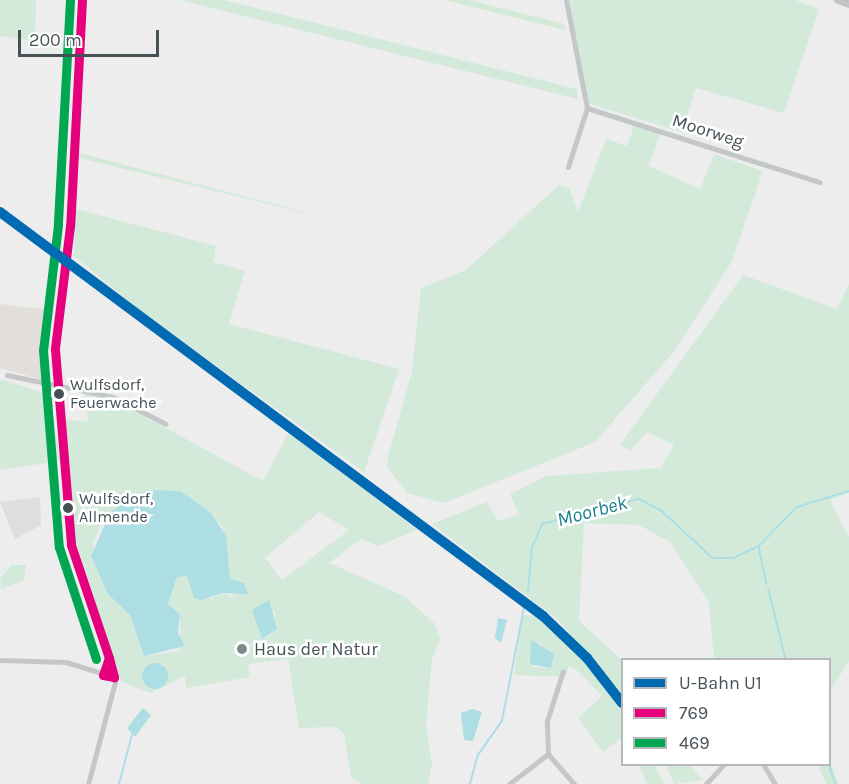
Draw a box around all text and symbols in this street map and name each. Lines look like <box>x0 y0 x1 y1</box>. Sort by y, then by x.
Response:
scale bar <box>21 18 162 56</box>
text: 200 m <box>29 29 82 51</box>
street label: Moorweg <box>670 109 746 153</box>
place label: Wulfsdorf, Feuerwache <box>70 375 156 413</box>
marker: Wulfsdorf, Feuerwache <box>53 388 65 400</box>
place label: Wulfsdorf, Allmende <box>79 489 153 527</box>
water label: Moorbek <box>554 490 630 532</box>
marker: Wulfsdorf, Allmende <box>62 502 74 514</box>
place label: Haus der Natur <box>254 638 378 660</box>
marker: Haus der Natur <box>235 642 249 656</box>
legend <box>621 658 831 766</box>
text: U-Bahn U1 <box>679 672 762 694</box>
text: 769 <box>679 702 708 724</box>
text: 469 <box>679 732 710 754</box>

